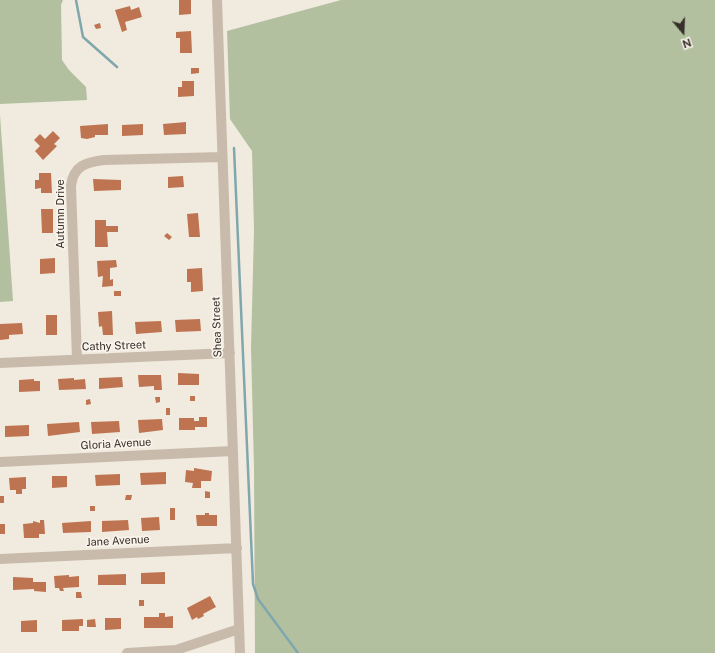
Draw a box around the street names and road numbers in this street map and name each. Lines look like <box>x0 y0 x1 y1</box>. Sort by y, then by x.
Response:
street label: Autumn Drive <box>54 179 68 249</box>
street label: Shea Street <box>209 296 225 358</box>
street label: Cathy Street <box>82 338 146 354</box>
street label: Gloria Avenue <box>80 436 152 452</box>
street label: Jane Avenue <box>86 533 150 549</box>

